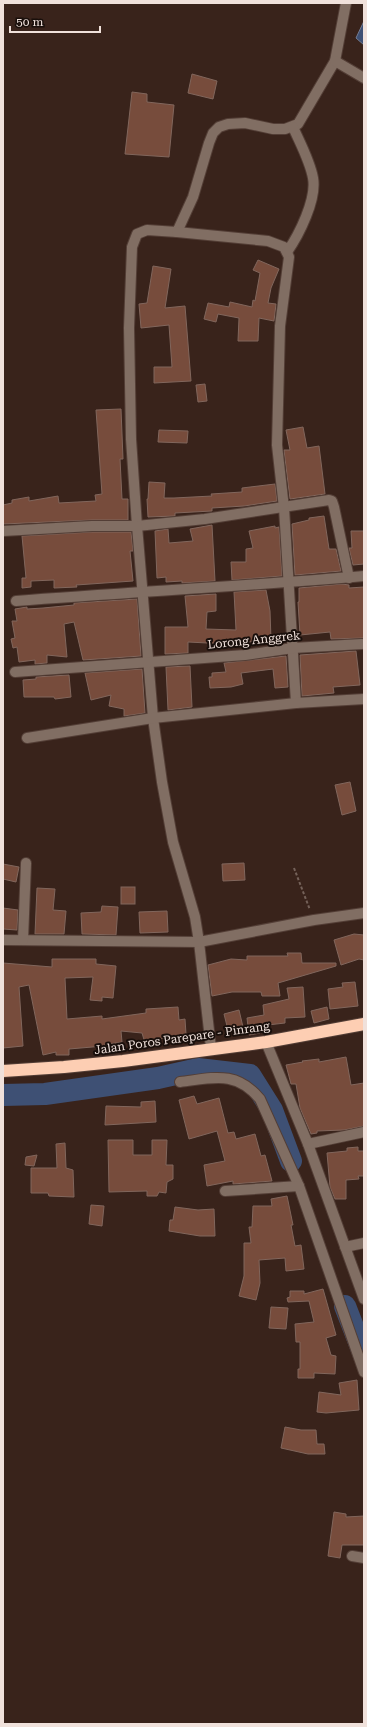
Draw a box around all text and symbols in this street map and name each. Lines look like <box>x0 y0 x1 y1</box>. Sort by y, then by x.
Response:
scale bar <box>10 8 100 34</box>
text: 50 m <box>16 15 43 29</box>
street label: Lorong Anggrek <box>207 628 302 652</box>
street label: Jalan Poros Parepare - Pinrang <box>93 1019 271 1057</box>

